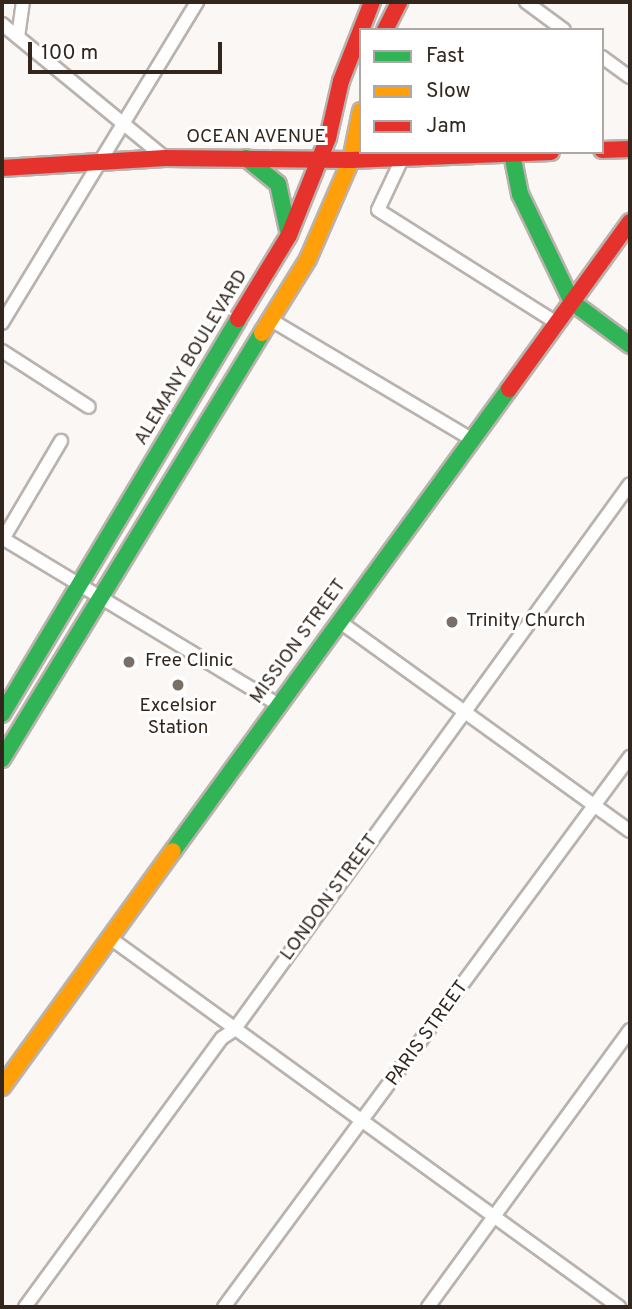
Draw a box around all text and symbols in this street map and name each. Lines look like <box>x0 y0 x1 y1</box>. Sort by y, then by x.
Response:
scale bar <box>32 28 226 72</box>
legend <box>359 28 604 154</box>
text: 100 m <box>41 40 98 67</box>
text: Fast <box>426 43 465 70</box>
text: Slow <box>426 78 471 105</box>
text: Jam <box>426 113 467 140</box>
street label: OCEAN AVENUE <box>186 127 326 149</box>
street label: ALEMANY BOULEVARD <box>130 266 254 450</box>
street label: MISSION STREET <box>246 575 352 709</box>
place label: Trinity Church <box>466 611 585 633</box>
marker: Trinity Church <box>444 614 460 630</box>
place label: Free Clinic <box>145 651 234 673</box>
marker: Free Clinic <box>119 652 139 672</box>
marker: Excelsior Station <box>170 677 186 693</box>
place label: Excelsior Station <box>139 696 217 740</box>
street label: LONDON STREET <box>276 830 384 966</box>
street label: PARIS STREET <box>382 977 474 1091</box>

